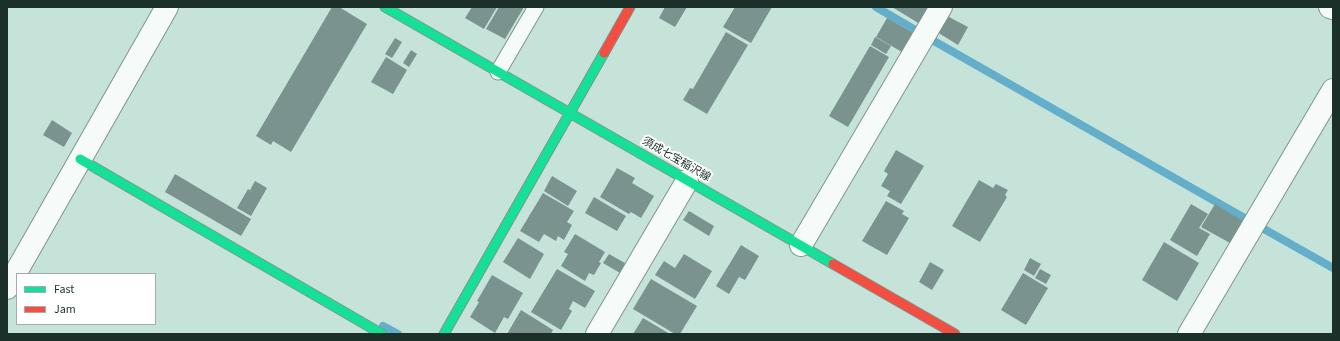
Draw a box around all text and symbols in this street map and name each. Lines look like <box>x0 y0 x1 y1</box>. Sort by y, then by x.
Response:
street label: 須成七宝稲沢線 <box>639 135 713 185</box>
legend <box>16 273 156 325</box>
text: Fast <box>54 281 74 298</box>
text: Jam <box>54 301 76 318</box>

